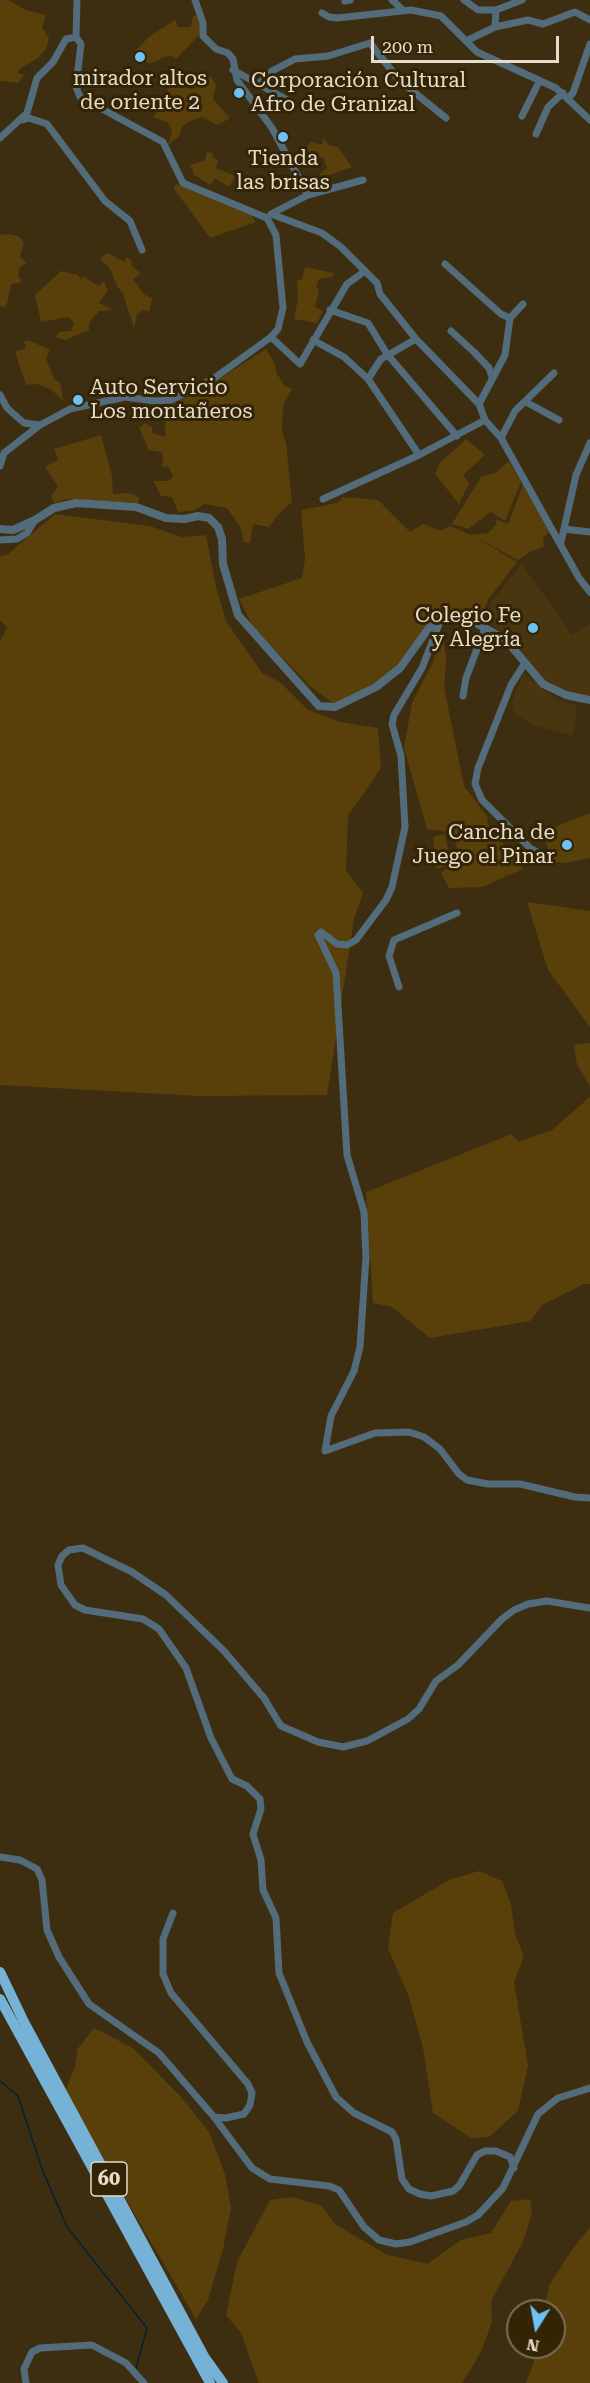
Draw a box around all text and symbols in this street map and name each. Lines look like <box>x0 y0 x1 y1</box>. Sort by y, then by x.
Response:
scale bar <box>374 24 562 62</box>
text: 200 m <box>382 36 433 57</box>
marker: mirador altos de oriente 2 <box>133 50 147 64</box>
place label: mirador altos de oriente 2 <box>73 66 207 116</box>
place label: Corporación Cultural Afro de Granizal <box>251 68 466 118</box>
marker: Corporación Cultural Afro de Granizal <box>232 86 246 100</box>
marker: Tienda las brisas <box>276 130 290 144</box>
place label: Tienda las brisas <box>236 146 330 196</box>
place label: Auto Servicio Los montañeros <box>90 375 252 425</box>
marker: Auto Servicio Los montañeros <box>71 393 85 407</box>
place label: Colegio Fe y Alegría <box>415 603 521 653</box>
marker: Colegio Fe y Alegría <box>526 621 540 635</box>
place label: Cancha de Juego el Pinar <box>412 820 555 870</box>
marker: Cancha de Juego el Pinar <box>560 838 574 852</box>
road number: 60 <box>91 2162 127 2196</box>
north arrow <box>506 2299 566 2359</box>
text: N <box>525 2335 541 2356</box>

